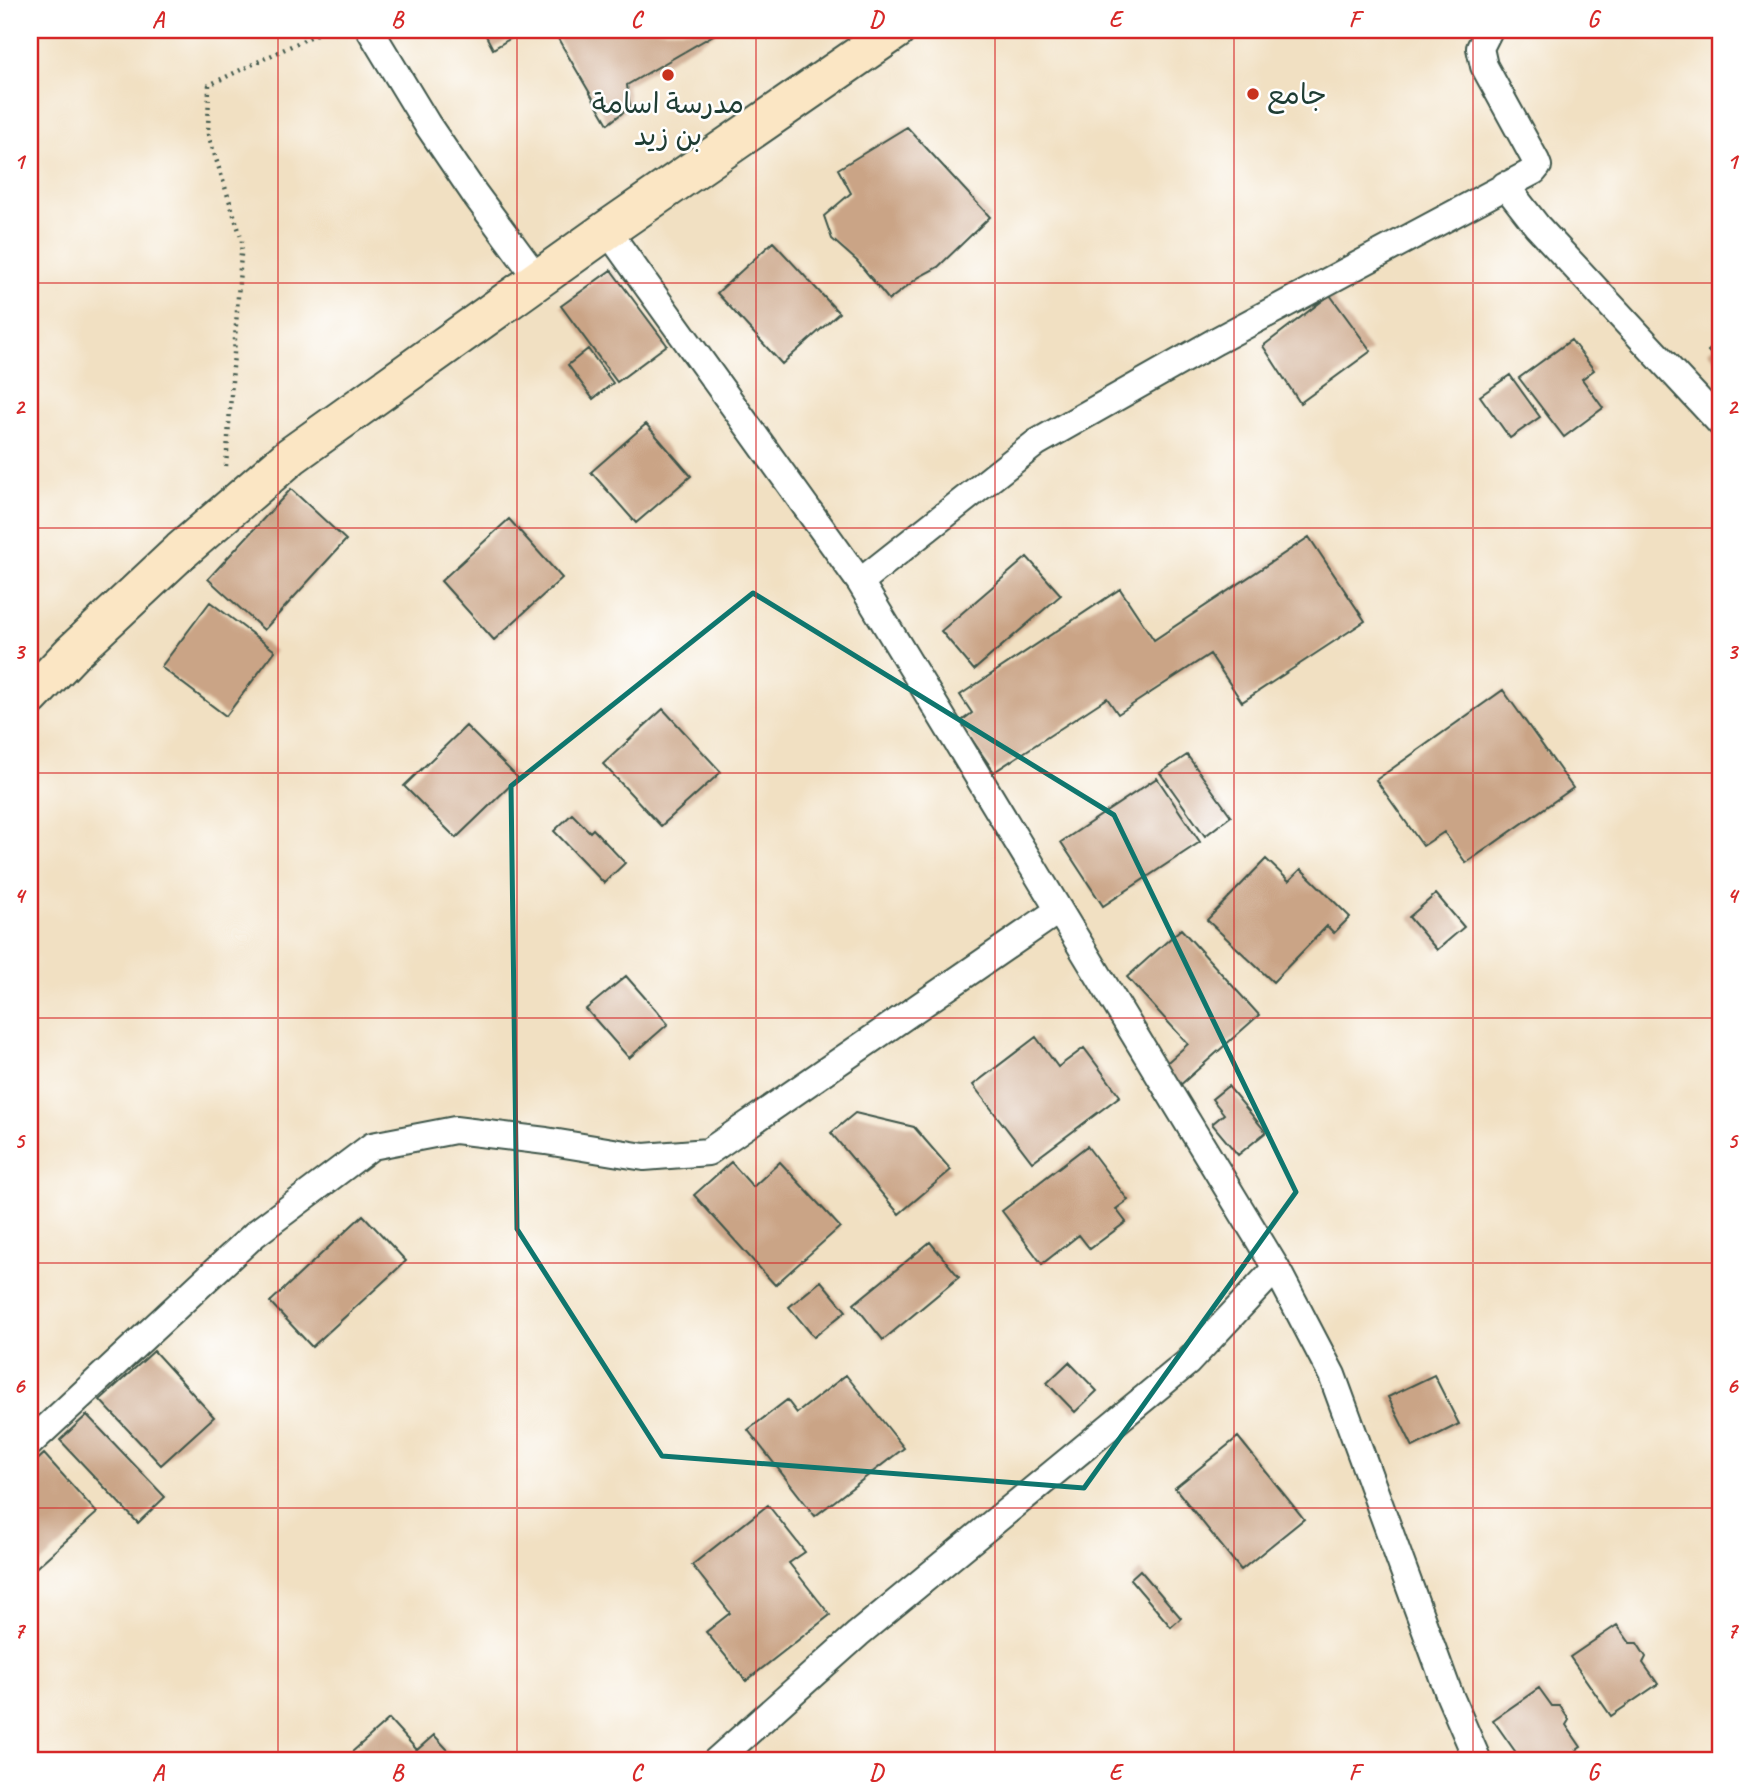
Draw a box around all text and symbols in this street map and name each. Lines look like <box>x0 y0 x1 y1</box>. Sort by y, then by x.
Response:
text: A <box>152 5 166 34</box>
text: B <box>391 5 405 34</box>
text: C <box>631 5 645 34</box>
text: D <box>869 5 885 34</box>
text: E <box>1109 5 1125 34</box>
text: F <box>1349 5 1365 34</box>
text: G <box>1587 5 1602 34</box>
marker: مدرسة اسامة بن زيد <box>660 67 676 83</box>
place label: جامع <box>1267 77 1327 114</box>
place label: مدرسة اسامة بن زيد <box>592 86 744 153</box>
marker: جامع <box>1245 86 1261 102</box>
text: 1 <box>14 147 27 176</box>
text: 1 <box>1727 147 1740 176</box>
text: 2 <box>14 392 27 421</box>
text: 2 <box>1727 392 1740 421</box>
text: 3 <box>14 637 27 666</box>
text: 3 <box>1727 637 1740 666</box>
text: 4 <box>14 881 27 910</box>
text: 4 <box>1727 881 1740 910</box>
text: 5 <box>14 1126 26 1155</box>
text: 5 <box>1727 1126 1739 1155</box>
text: 6 <box>14 1371 27 1400</box>
text: 6 <box>1727 1371 1740 1400</box>
text: 7 <box>14 1616 27 1645</box>
text: 7 <box>1727 1616 1740 1645</box>
text: A <box>152 1758 166 1787</box>
text: B <box>391 1758 405 1787</box>
text: C <box>631 1758 645 1787</box>
text: D <box>869 1758 885 1787</box>
text: E <box>1109 1758 1125 1787</box>
text: F <box>1349 1758 1365 1787</box>
text: G <box>1587 1758 1602 1787</box>

